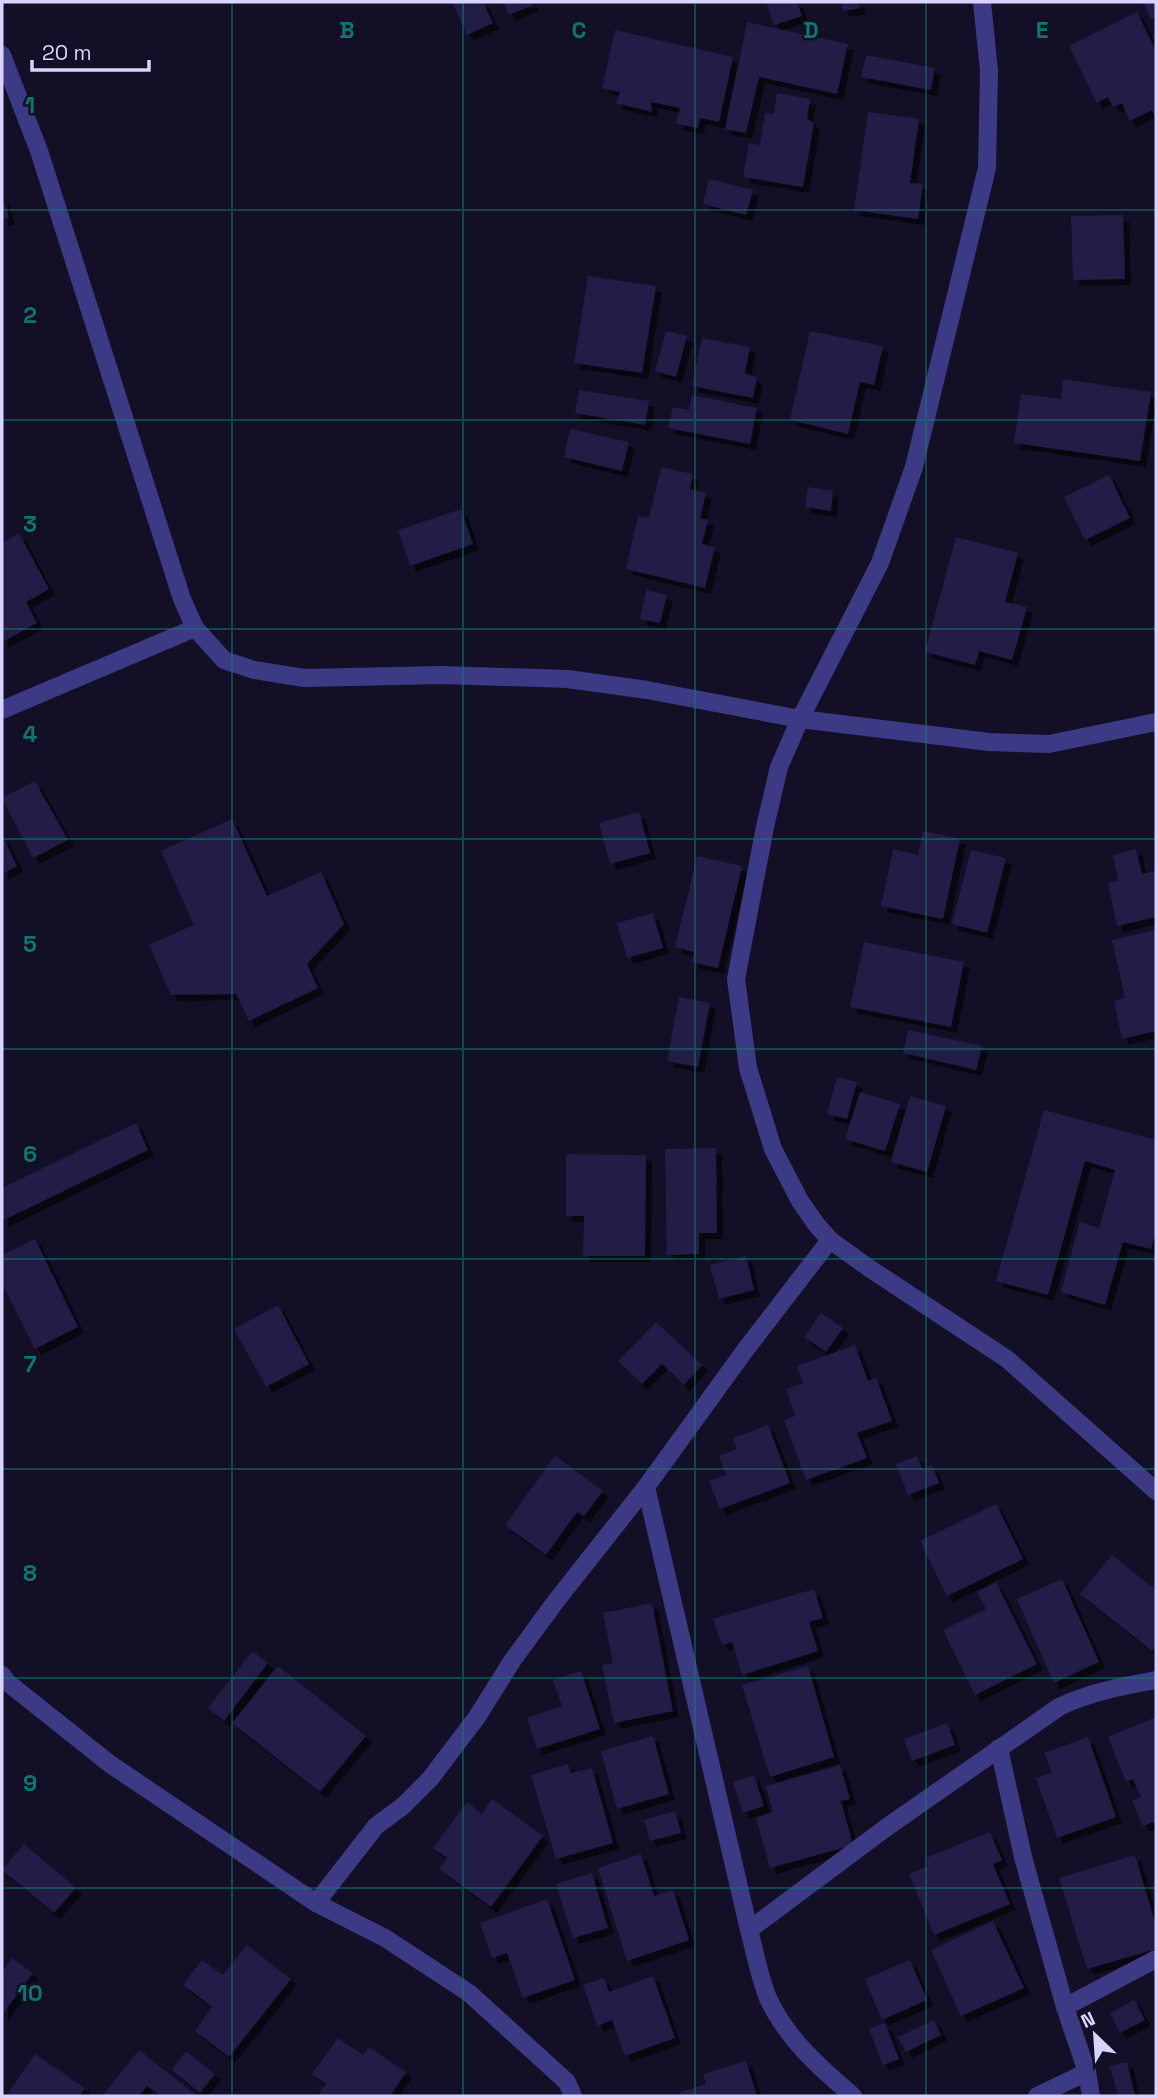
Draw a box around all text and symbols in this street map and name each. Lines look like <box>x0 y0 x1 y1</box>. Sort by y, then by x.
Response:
text: B <box>339 15 355 45</box>
text: C <box>572 15 586 45</box>
text: D <box>803 15 819 45</box>
text: E <box>1036 15 1048 45</box>
scale bar <box>32 28 149 72</box>
text: 20 m <box>42 39 92 66</box>
text: 1 <box>25 90 35 120</box>
text: 2 <box>23 300 37 330</box>
text: 3 <box>23 509 37 539</box>
text: 4 <box>23 719 38 749</box>
text: 5 <box>23 929 37 959</box>
text: 6 <box>23 1139 37 1169</box>
text: 7 <box>24 1349 37 1379</box>
text: 8 <box>23 1558 37 1588</box>
text: 9 <box>23 1768 37 1798</box>
text: 10 <box>17 1978 43 2008</box>
north arrow <box>1060 2000 1130 2070</box>
text: N <box>1077 2006 1099 2034</box>

